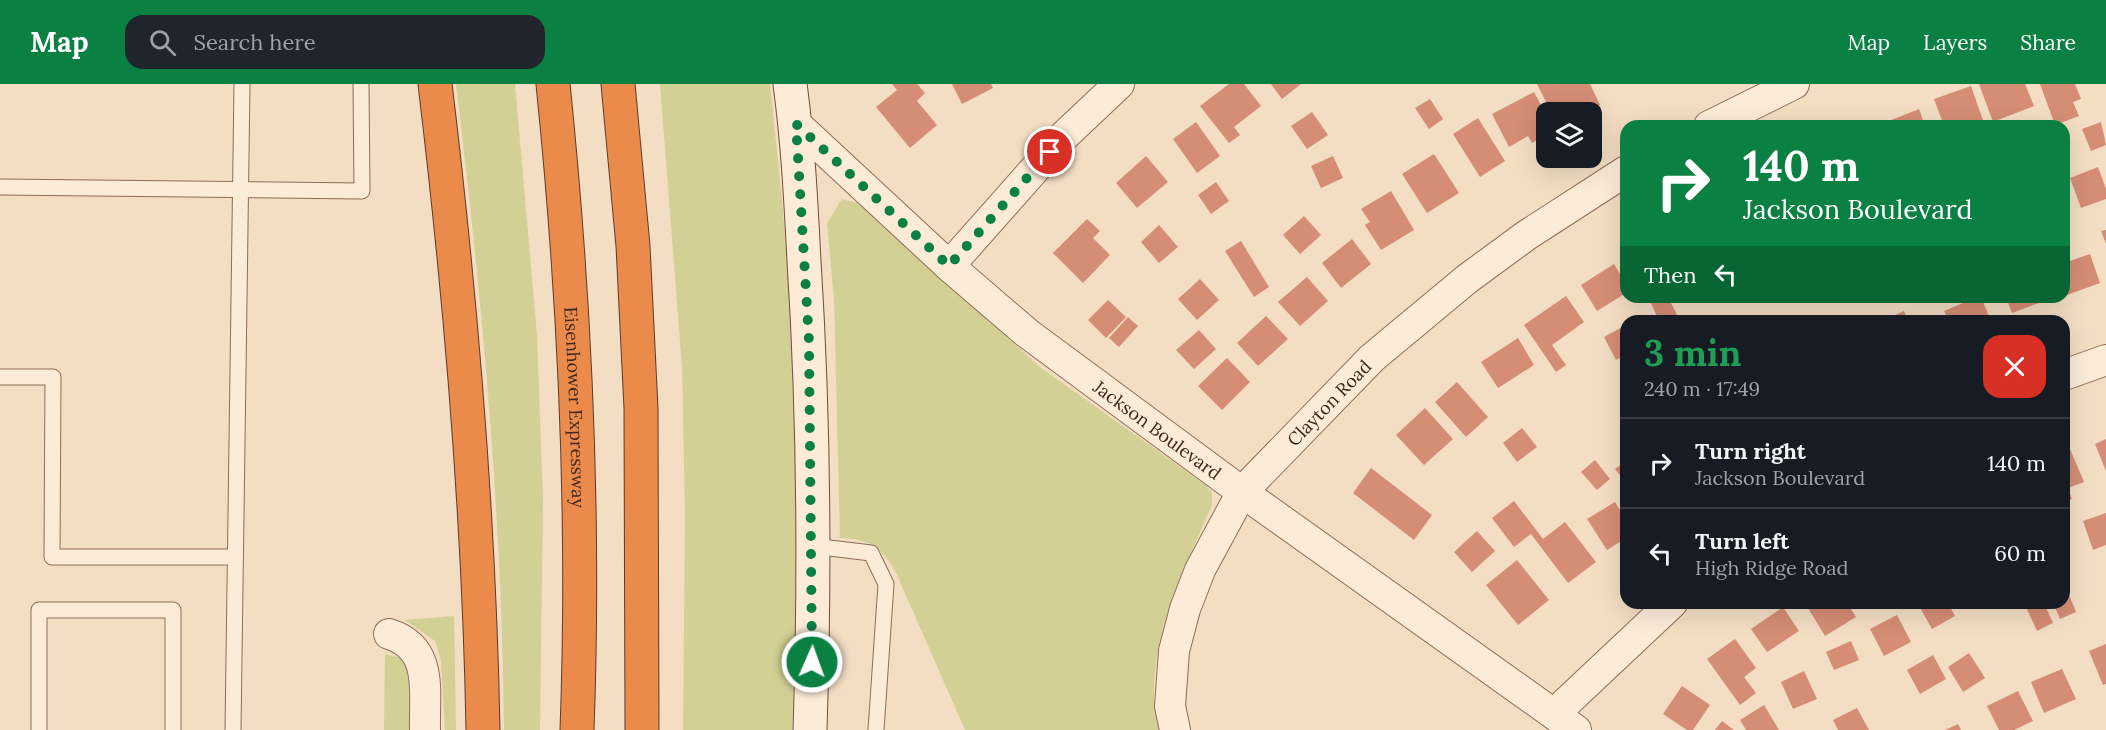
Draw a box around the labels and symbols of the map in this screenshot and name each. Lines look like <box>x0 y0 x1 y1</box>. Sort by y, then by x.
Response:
pin <box>1024 126 1075 177</box>
street label: Eisenhower Expressway <box>560 306 591 508</box>
street label: Clayton Road <box>1282 355 1376 451</box>
street label: Jackson Boulevard <box>1088 374 1226 485</box>
position arrow <box>780 630 844 694</box>

